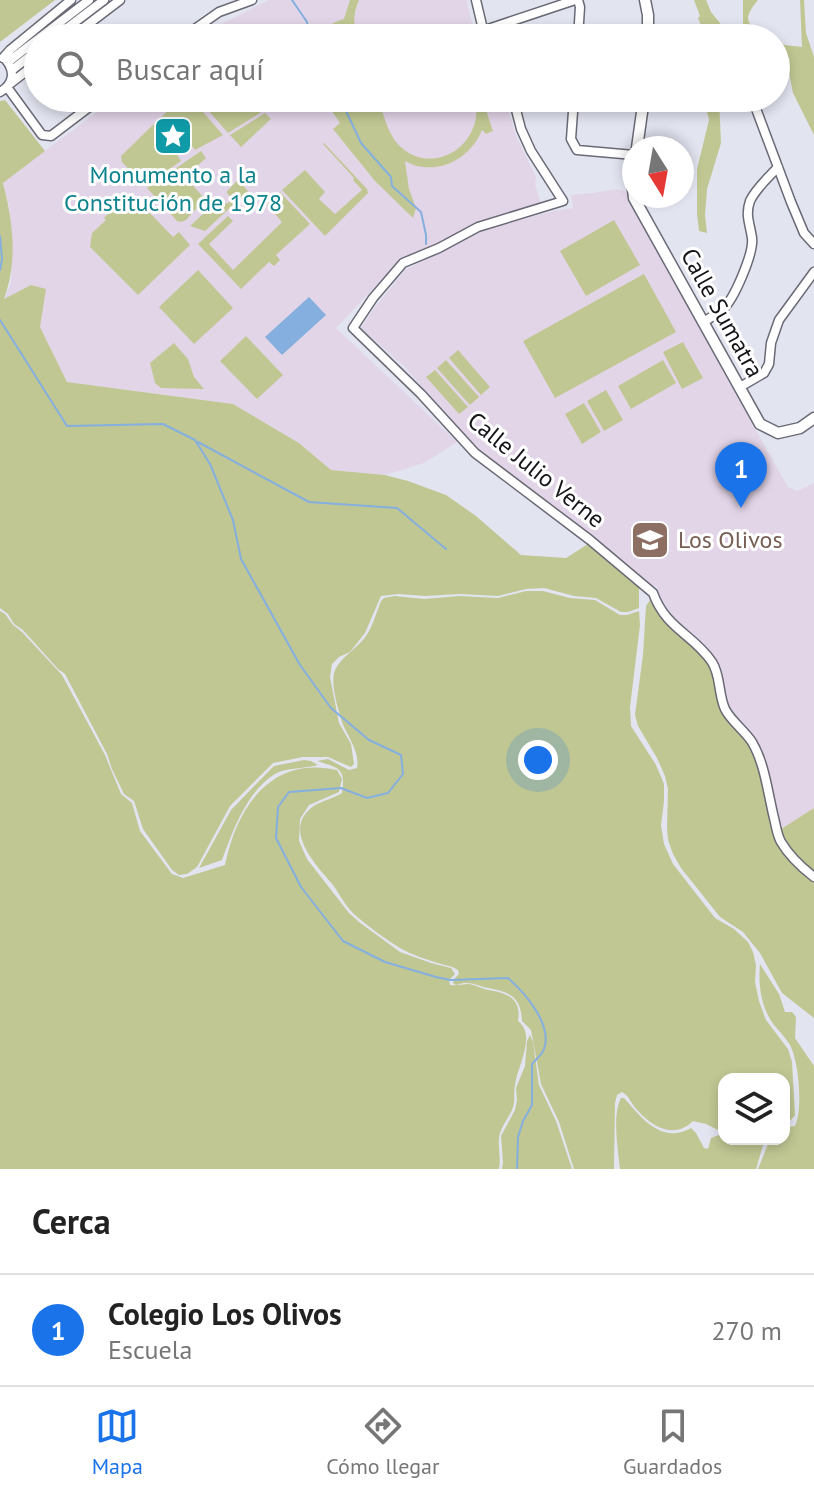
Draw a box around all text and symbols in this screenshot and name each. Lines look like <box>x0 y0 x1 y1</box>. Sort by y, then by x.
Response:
search box <box>24 24 790 112</box>
icon: search <box>52 46 96 90</box>
text: Buscar aquí <box>116 49 264 88</box>
place icon: Monumento a la Constitución de 1978 <box>152 115 194 157</box>
north arrow <box>622 136 694 208</box>
place label: Monumento a la Constitución de 1978 <box>64 159 282 218</box>
street label: Calle Sumatra <box>674 243 771 383</box>
street label: Calle Julio Verne <box>461 405 611 534</box>
pin: 1 <box>715 442 767 508</box>
school or university icon: Los Olivos <box>629 519 671 561</box>
place label: Los Olivos <box>678 524 783 555</box>
your location <box>518 740 558 780</box>
map controls <box>718 1073 790 1145</box>
button: layers <box>718 1073 790 1145</box>
text: Cerca <box>32 1199 111 1243</box>
text: Colegio Los Olivos <box>108 1294 342 1333</box>
text: 1 <box>51 1314 65 1347</box>
text: 270 m <box>711 1314 782 1347</box>
text: Escuela <box>108 1333 192 1366</box>
tab: Mapa <box>92 1404 143 1480</box>
tab: Cómo llegar <box>326 1404 439 1480</box>
tab: Guardados <box>623 1404 722 1480</box>

